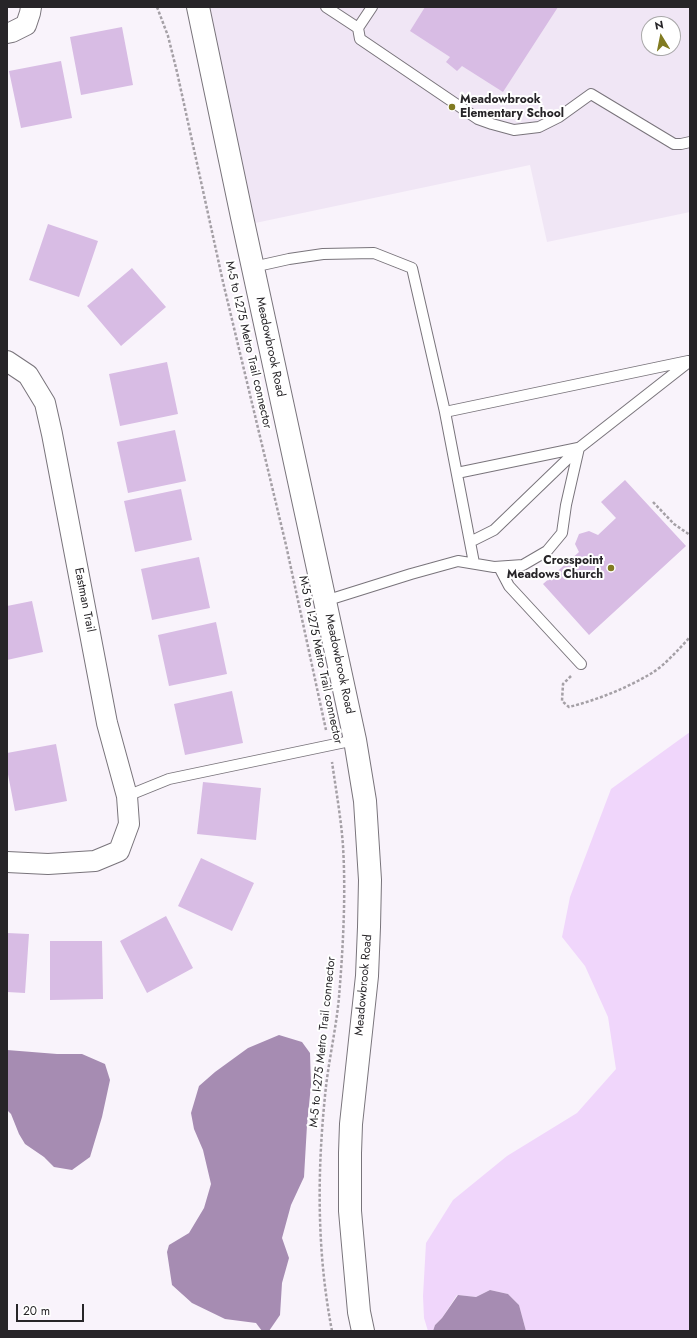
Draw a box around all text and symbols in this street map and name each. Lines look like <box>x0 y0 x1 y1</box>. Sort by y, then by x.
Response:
north arrow <box>641 16 681 56</box>
text: N <box>653 17 665 34</box>
place label: Meadowbrook Elementary School <box>460 93 564 121</box>
marker: Meadowbrook Elementary School <box>447 102 457 112</box>
street label: M-5 to I-275 Metro Trail connector <box>222 260 274 430</box>
street label: Meadowbrook Road <box>252 296 288 398</box>
place label: Crosspoint Meadows Church <box>507 554 603 582</box>
marker: Crosspoint Meadows Church <box>606 563 616 573</box>
street label: Eastman Trail <box>71 566 97 634</box>
street label: M-5 to I-275 Metro Trail connector <box>295 574 345 746</box>
street label: Meadowbrook Road <box>321 613 357 715</box>
street label: Meadowbrook Road <box>352 934 376 1036</box>
street label: M-5 to I-275 Metro Trail connector <box>307 956 339 1128</box>
scale bar <box>18 1296 86 1322</box>
text: 20 m <box>23 1302 50 1320</box>

